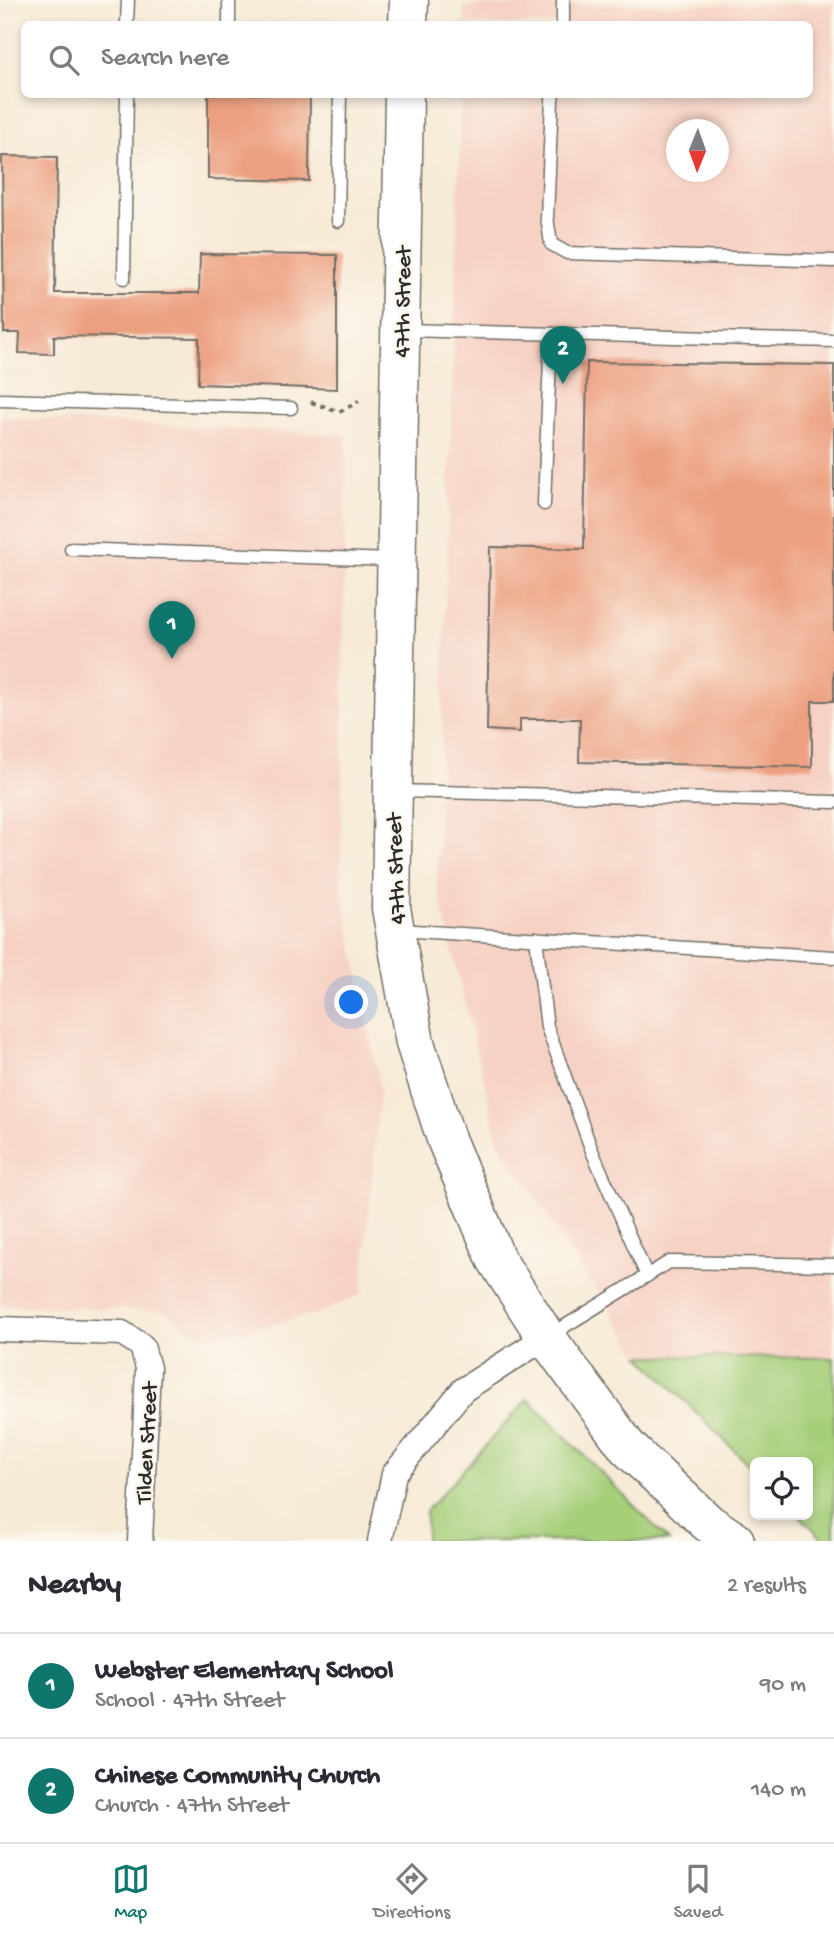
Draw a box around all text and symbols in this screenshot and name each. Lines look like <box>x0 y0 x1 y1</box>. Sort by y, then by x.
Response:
search box <box>21 21 813 98</box>
icon: search <box>45 41 83 79</box>
text: Search here <box>101 44 229 75</box>
north arrow <box>666 119 729 182</box>
street label: 47th Street <box>390 245 419 358</box>
pin: 2 <box>540 326 586 384</box>
pin: 1 <box>149 601 195 659</box>
street label: 47th Street <box>382 811 413 925</box>
your location <box>334 985 368 1019</box>
street label: Tilden Street <box>132 1380 165 1507</box>
map controls <box>750 1457 813 1520</box>
button: locate <box>750 1457 813 1520</box>
text: Nearby <box>28 1569 121 1604</box>
text: 2 results <box>727 1573 806 1600</box>
text: Webster Elementary School <box>95 1657 394 1688</box>
text: 1 <box>46 1672 56 1699</box>
text: 90 m <box>760 1672 806 1699</box>
text: School · 47th Street <box>95 1688 284 1715</box>
text: Chinese Community Church <box>95 1762 380 1793</box>
text: 2 <box>45 1777 57 1804</box>
text: 140 m <box>751 1777 806 1804</box>
text: Church · 47th Street <box>95 1793 288 1820</box>
tab: Map <box>112 1860 150 1925</box>
tab: Directions <box>373 1860 450 1925</box>
tab: Saved <box>674 1860 722 1925</box>

